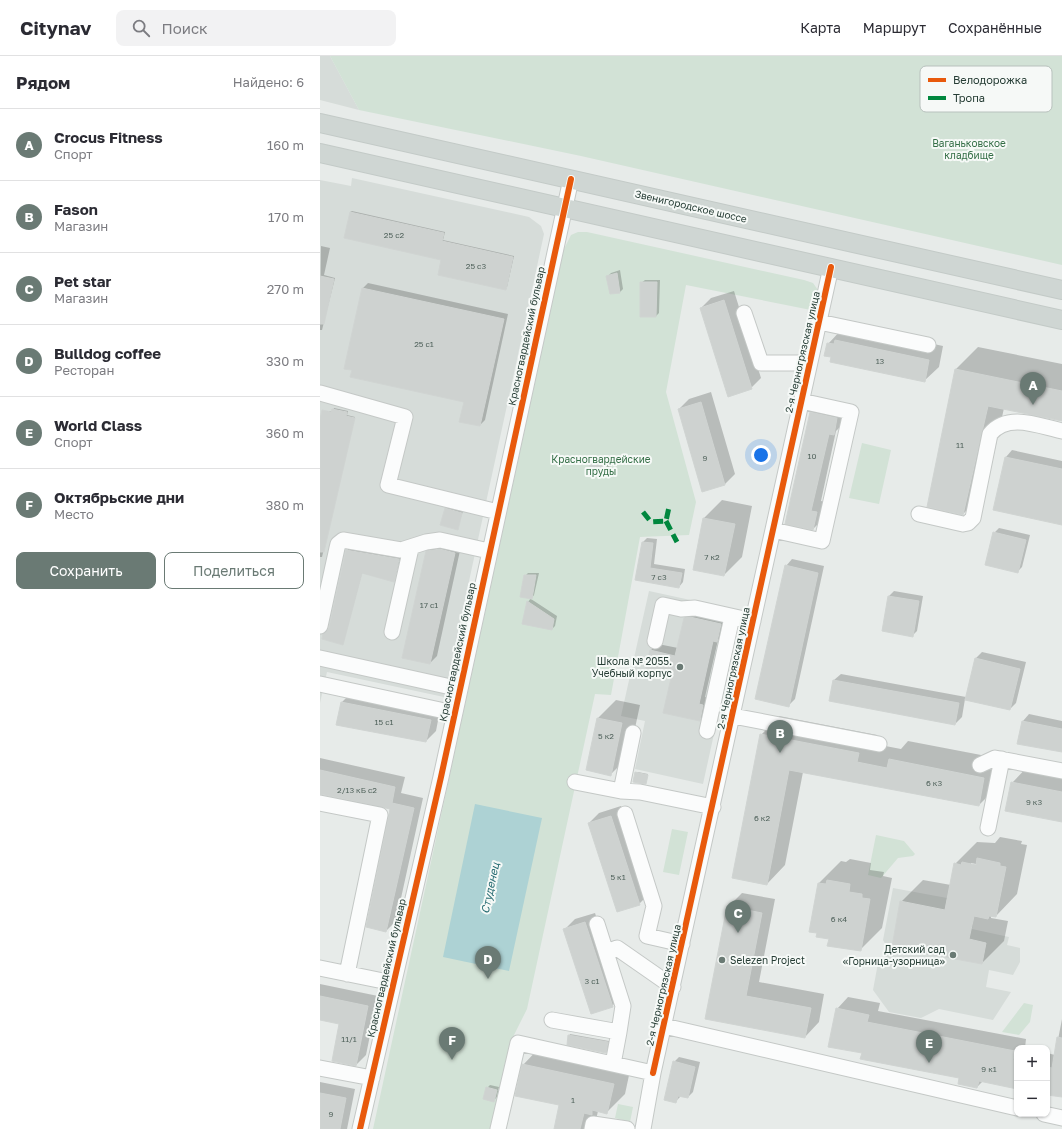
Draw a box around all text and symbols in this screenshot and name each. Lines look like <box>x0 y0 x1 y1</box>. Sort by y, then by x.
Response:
search box <box>116 10 396 46</box>
text: Citynav <box>20 16 92 39</box>
icon: search <box>130 17 152 39</box>
text: Поиск <box>162 19 208 37</box>
text: Карта <box>800 19 841 36</box>
text: Маршрут <box>863 19 926 36</box>
text: Сохранённые <box>948 19 1042 36</box>
legend <box>920 66 1052 112</box>
text: Рядом <box>16 72 70 93</box>
text: Велодорожка <box>953 73 1027 86</box>
text: Найдено: 6 <box>233 74 304 90</box>
text: Тропа <box>953 91 985 104</box>
text: Crocus Fitness <box>54 128 163 146</box>
text: A <box>24 137 34 153</box>
text: 160 m <box>267 137 304 153</box>
park label: Ваганьковское кладбище <box>932 137 1006 161</box>
text: Спорт <box>54 146 93 162</box>
street label: Звенигородское шоссе <box>634 187 748 225</box>
text: Fason <box>54 200 98 218</box>
text: B <box>24 209 34 225</box>
text: 170 m <box>268 209 304 225</box>
text: Магазин <box>54 218 108 234</box>
house number: 25 с2 <box>384 230 404 240</box>
house number: 25 с3 <box>466 261 486 271</box>
street label: Красногвардейский бульвар <box>505 265 547 407</box>
text: Pet star <box>54 272 111 290</box>
text: C <box>24 281 34 297</box>
text: 270 m <box>267 281 304 297</box>
text: Магазин <box>54 290 108 306</box>
street label: 2-я Черногрязская улица <box>782 290 822 414</box>
house number: 25 с1 <box>414 339 434 349</box>
text: Bulldog coffee <box>54 344 161 362</box>
text: D <box>24 353 34 369</box>
text: 330 m <box>266 353 304 369</box>
house number: 13 <box>876 356 885 366</box>
text: Ресторан <box>54 362 114 378</box>
pin: A <box>1020 372 1046 405</box>
text: World Class <box>54 416 142 434</box>
text: E <box>25 425 33 441</box>
text: 360 m <box>266 425 304 441</box>
text: Спорт <box>54 434 93 450</box>
house number: 11 <box>956 440 964 450</box>
your location <box>751 445 771 465</box>
house number: 10 <box>808 451 816 461</box>
park label: Красногвардейские пруды <box>551 453 651 477</box>
house number: 9 <box>703 453 708 463</box>
text: Октябрьские дни <box>54 488 184 506</box>
text: F <box>25 497 33 513</box>
text: 380 m <box>266 497 304 513</box>
text: Место <box>54 506 94 522</box>
button: Сохранить <box>16 552 156 589</box>
button: Поделиться <box>164 552 304 589</box>
house number: 7 к2 <box>704 552 720 562</box>
house number: 7 с3 <box>651 572 667 582</box>
street label: Красногвардейский бульвар <box>436 581 478 723</box>
house number: 17 с1 <box>420 600 438 610</box>
street label: 2-я Черногрязская улица <box>714 606 752 730</box>
place label: Школа № 2055. Учебный корпус <box>592 655 673 679</box>
marker: Школа № 2055. Учебный корпус <box>675 662 685 672</box>
house number: 15 с1 <box>375 717 393 727</box>
pin: B <box>767 720 793 753</box>
house number: 5 к2 <box>598 731 614 741</box>
house number: 6 к3 <box>926 778 942 788</box>
house number: 2/13 кБ с2 <box>337 785 377 795</box>
house number: 9 к3 <box>1026 797 1042 807</box>
house number: 6 к2 <box>754 813 770 823</box>
water label: Студенец <box>478 860 502 915</box>
house number: 5 к1 <box>610 872 626 882</box>
street label: Красногвардейский бульвар <box>364 898 408 1038</box>
pin: C <box>725 900 751 933</box>
house number: 6 к4 <box>831 914 847 924</box>
street label: 2-я Черногрязская улица <box>643 923 683 1047</box>
place label: Детский сад «Горница-узорница» <box>843 943 945 967</box>
pin: D <box>475 946 501 979</box>
marker: Детский сад «Горница-узорница» <box>948 950 958 960</box>
place label: Selezen Project <box>730 954 805 966</box>
marker: Selezen Project <box>717 955 727 965</box>
house number: 3 с1 <box>585 976 600 986</box>
pin: F <box>439 1027 465 1060</box>
pin: E <box>916 1030 942 1063</box>
house number: 11/1 <box>341 1034 357 1044</box>
map controls <box>1014 1045 1050 1117</box>
button: + <box>1014 1045 1050 1081</box>
house number: 9 к1 <box>981 1064 997 1074</box>
button: − <box>1014 1081 1050 1117</box>
house number: 1 <box>571 1095 575 1105</box>
house number: 9 <box>329 1109 334 1119</box>

